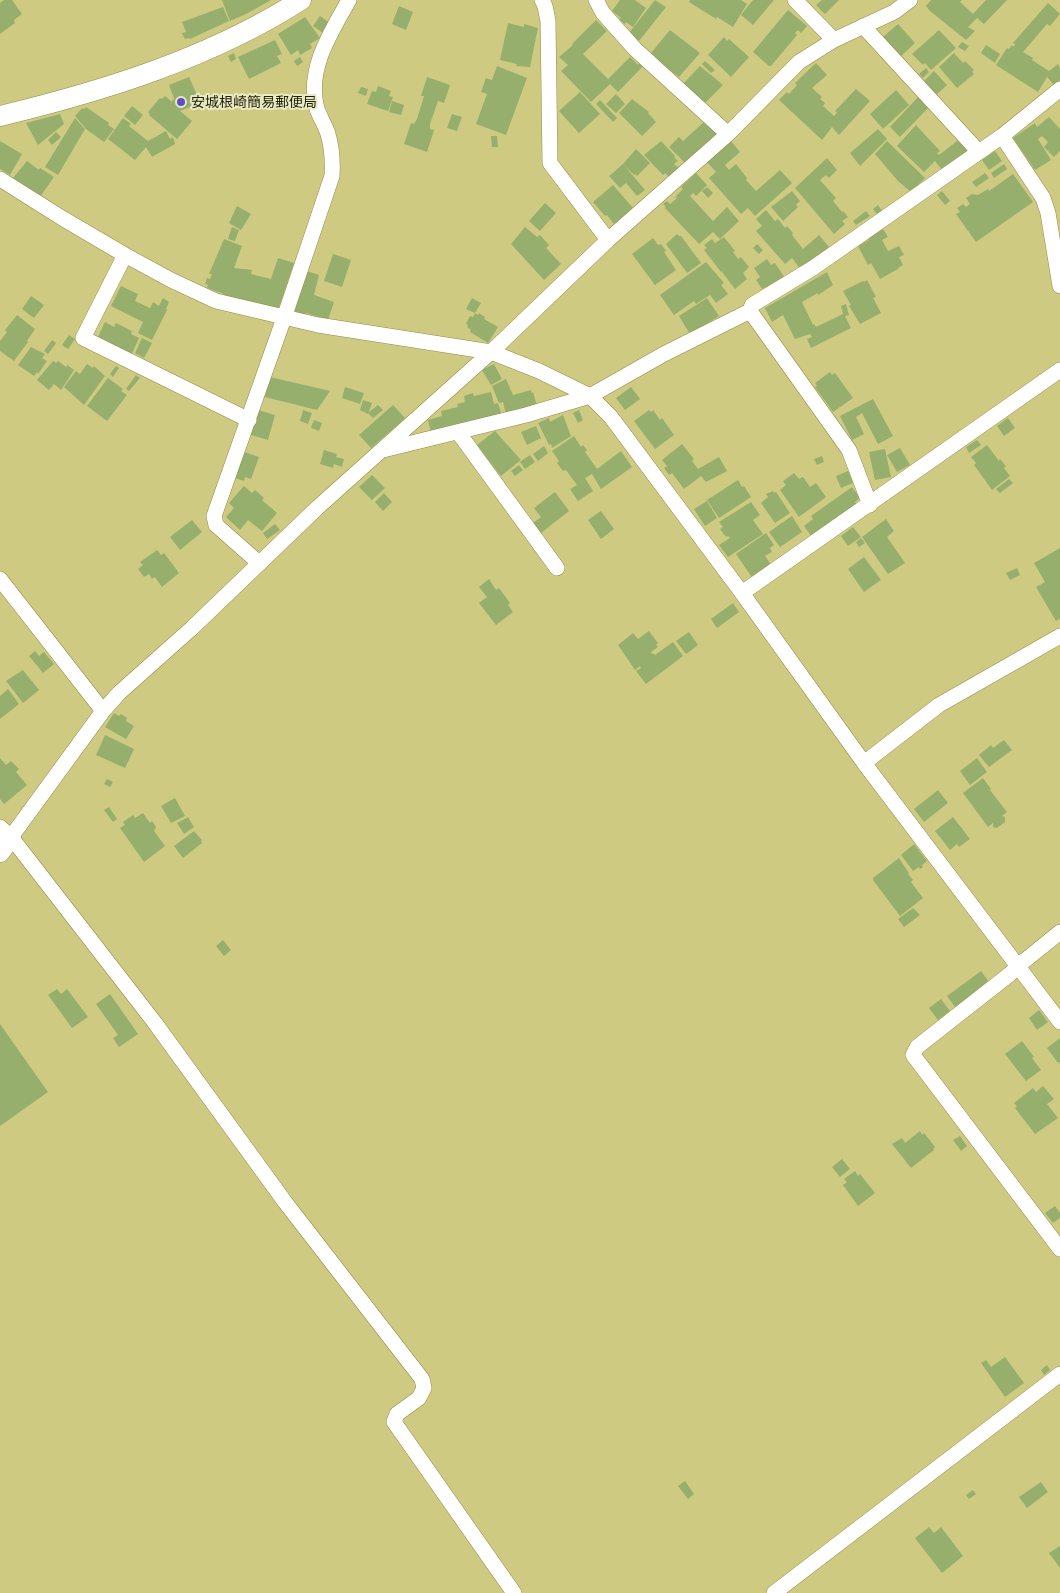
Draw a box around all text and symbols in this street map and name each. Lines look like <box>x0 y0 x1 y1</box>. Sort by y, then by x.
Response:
place label: 安城根崎簡易郵便局 <box>191 94 317 110</box>
marker: 安城根崎簡易郵便局 <box>175 96 187 108</box>

